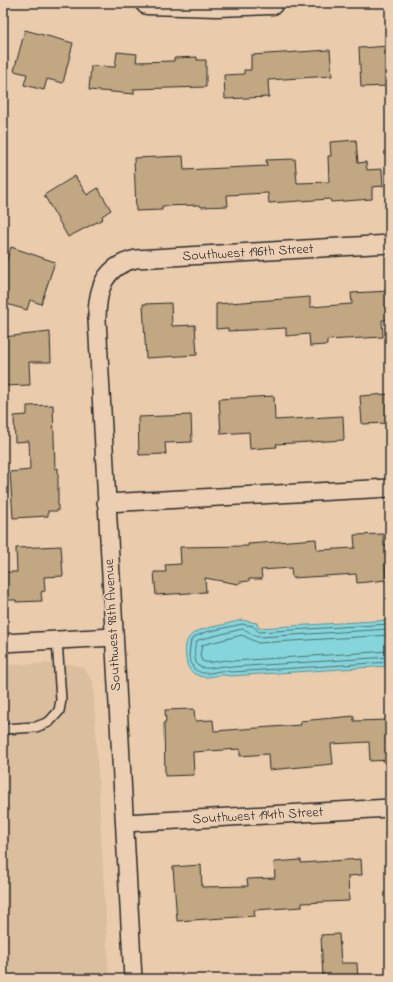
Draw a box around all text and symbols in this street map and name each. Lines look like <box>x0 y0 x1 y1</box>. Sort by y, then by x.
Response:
street label: Southwest 196th Street <box>182 238 314 267</box>
street label: Southwest 98th Avenue <box>99 558 127 692</box>
street label: Southwest 194th Street <box>192 801 324 830</box>

